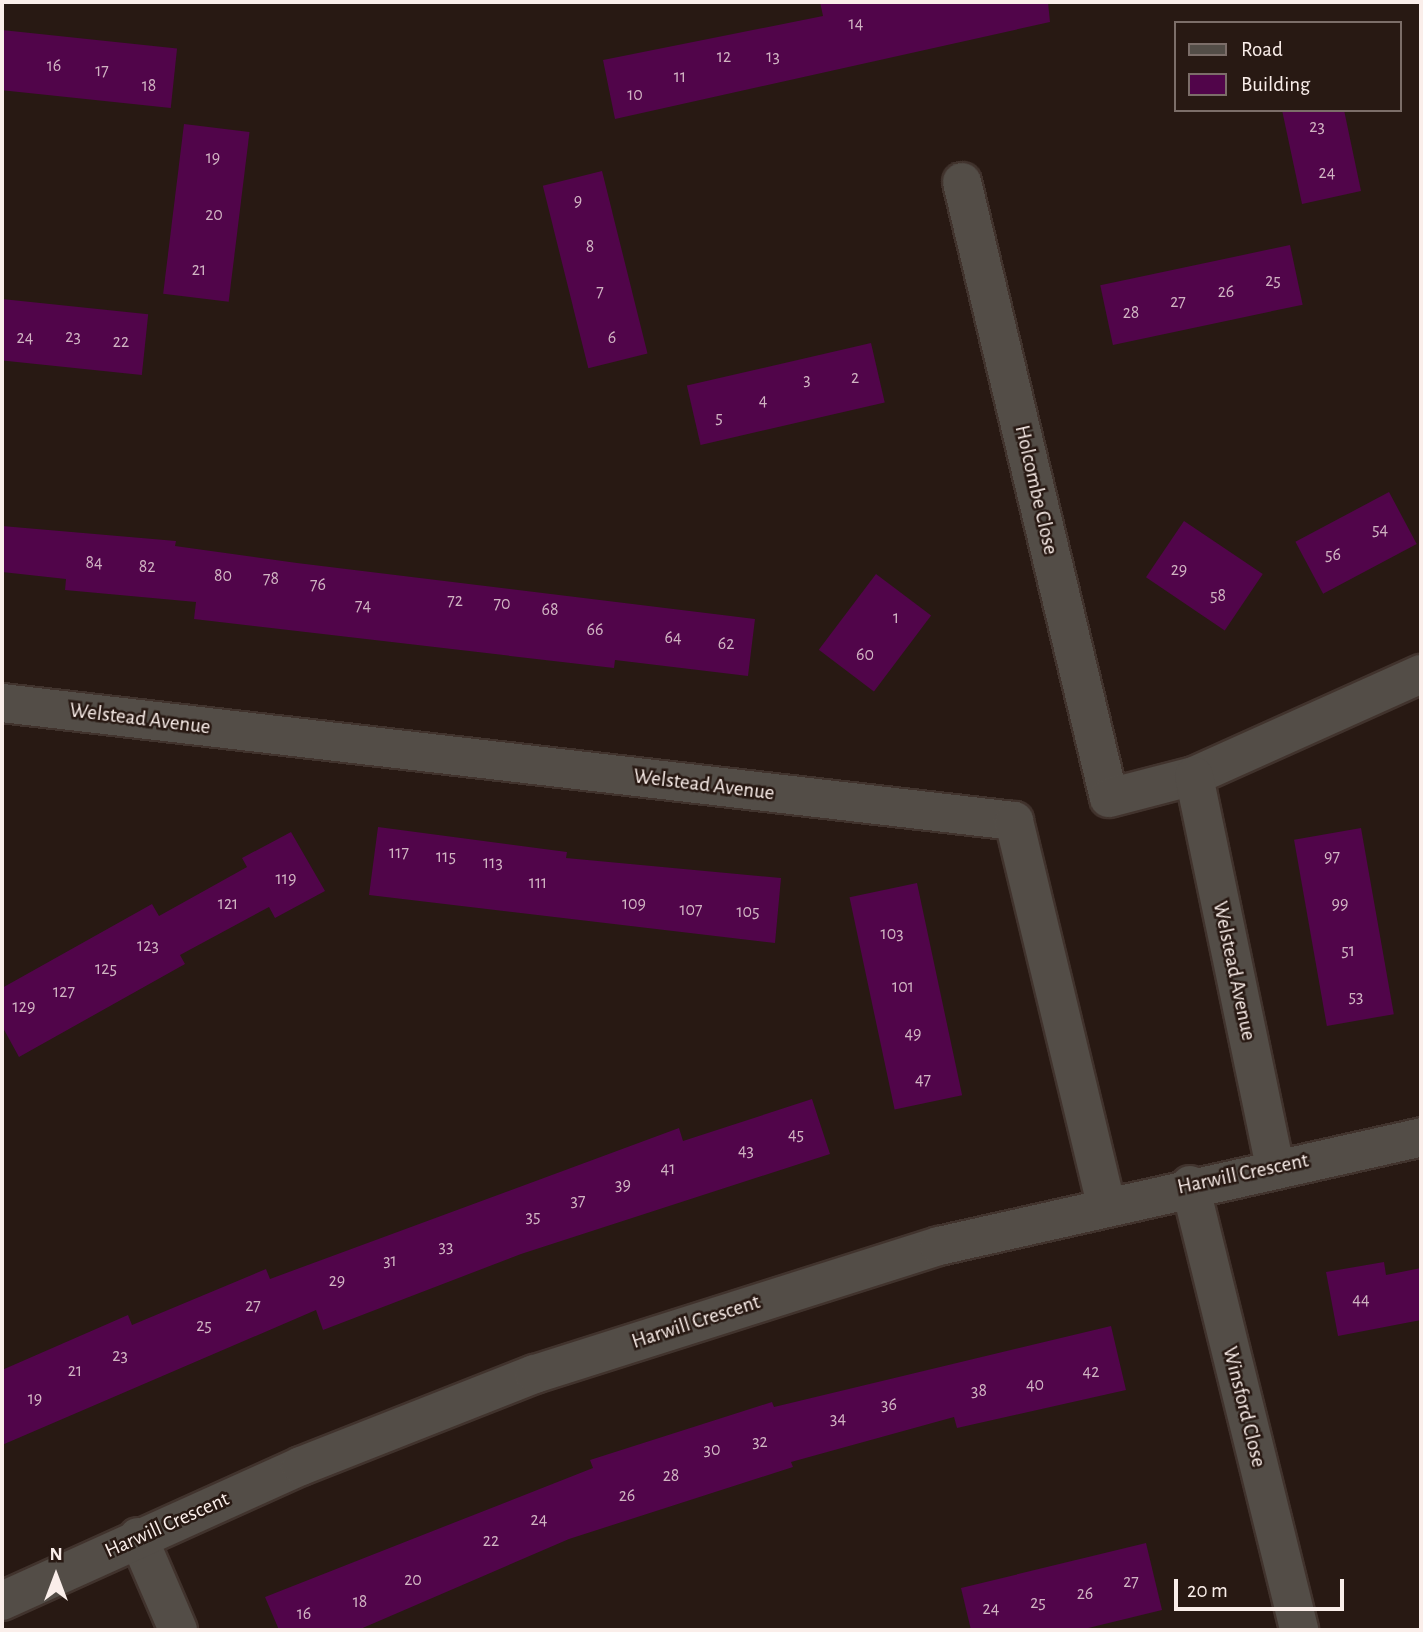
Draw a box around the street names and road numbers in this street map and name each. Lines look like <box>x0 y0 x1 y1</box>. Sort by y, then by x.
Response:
street label: Holcombe Close <box>1009 423 1063 557</box>
street label: Welstead Avenue <box>68 698 212 740</box>
street label: Welstead Avenue <box>632 764 776 806</box>
street label: Welstead Avenue <box>1207 899 1261 1043</box>
street label: Harwill Crescent <box>1175 1148 1311 1200</box>
street label: Harwill Crescent <box>629 1289 763 1355</box>
street label: Winsford Close <box>1217 1344 1271 1470</box>
street label: Harwill Crescent <box>101 1486 233 1564</box>

